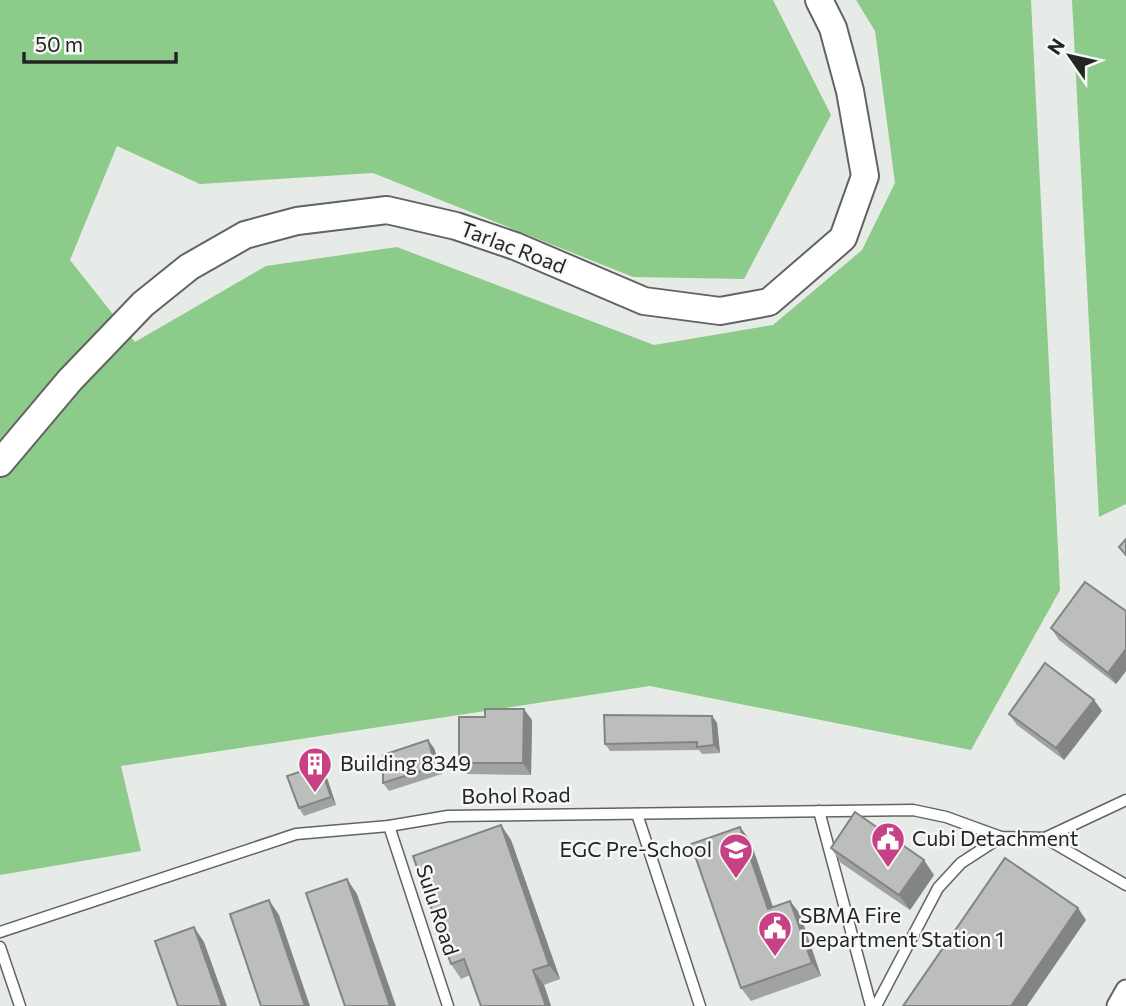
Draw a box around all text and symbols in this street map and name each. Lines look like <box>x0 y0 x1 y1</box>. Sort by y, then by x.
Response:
scale bar <box>24 21 177 65</box>
north arrow <box>1035 21 1105 91</box>
text: 50 m <box>35 31 83 56</box>
text: N <box>1042 34 1069 59</box>
street label: Tarlac Road <box>457 215 570 278</box>
building icon: Building 8349 <box>296 745 334 794</box>
place label: Building 8349 <box>340 750 471 775</box>
street label: Bohol Road <box>461 781 571 808</box>
public building icon: Cubi Detachment <box>869 820 907 869</box>
place label: Cubi Detachment <box>912 825 1078 850</box>
school or university icon: EGC Pre-School <box>717 831 755 880</box>
place label: EGC Pre-School <box>559 836 712 861</box>
street label: Sulu Road <box>412 861 465 958</box>
place label: SBMA Fire Department Station 1 <box>800 902 1004 951</box>
public building icon: SBMA Fire Department Station 1 <box>756 909 794 958</box>

